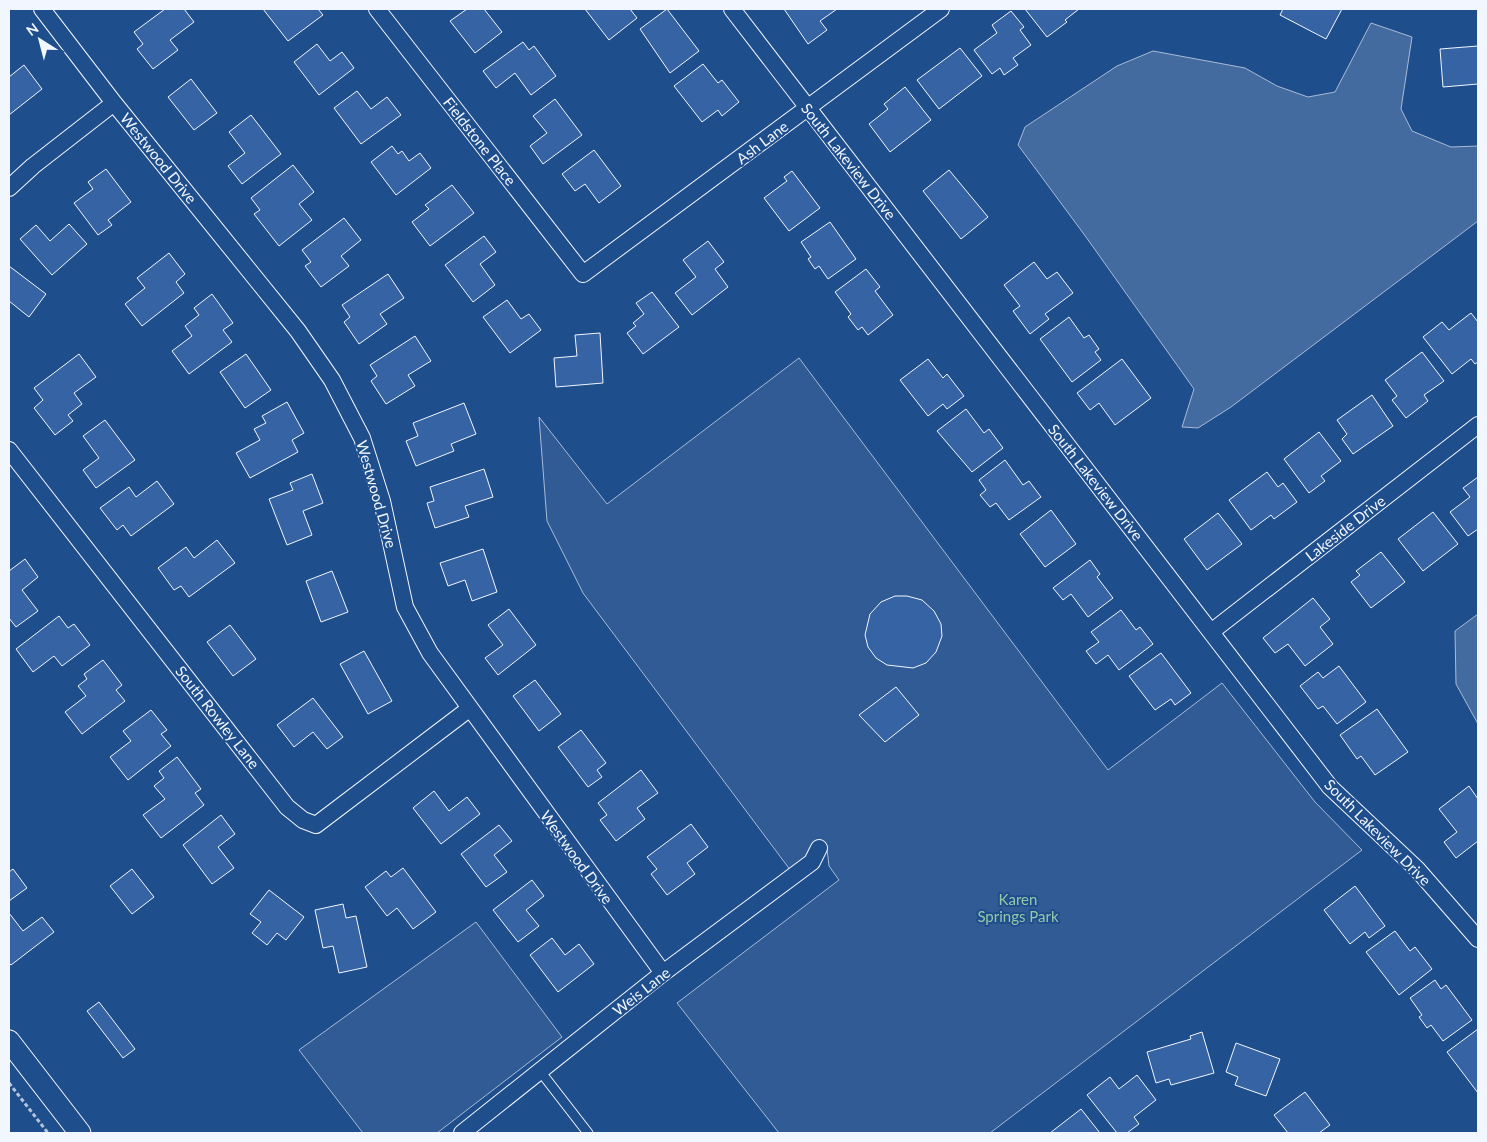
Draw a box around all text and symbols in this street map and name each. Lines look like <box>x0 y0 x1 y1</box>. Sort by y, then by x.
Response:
north arrow <box>15 15 65 65</box>
text: N <box>23 19 41 39</box>
street label: Fieldstone Place <box>440 93 520 189</box>
street label: South Lakeview Drive <box>798 99 900 223</box>
street label: Westwood Drive <box>117 109 201 207</box>
street label: Ash Lane <box>732 117 792 167</box>
street label: South Lakeview Drive <box>1045 420 1147 544</box>
street label: Westwood Drive <box>353 438 401 550</box>
street label: Lakeside Drive <box>1302 491 1389 565</box>
street label: South Rowley Lane <box>172 662 264 772</box>
street label: South Lakeview Drive <box>1321 775 1435 889</box>
street label: Westwood Drive <box>537 807 617 907</box>
park label: Karen Springs Park <box>977 890 1059 925</box>
street label: Weis Lane <box>609 963 673 1019</box>

